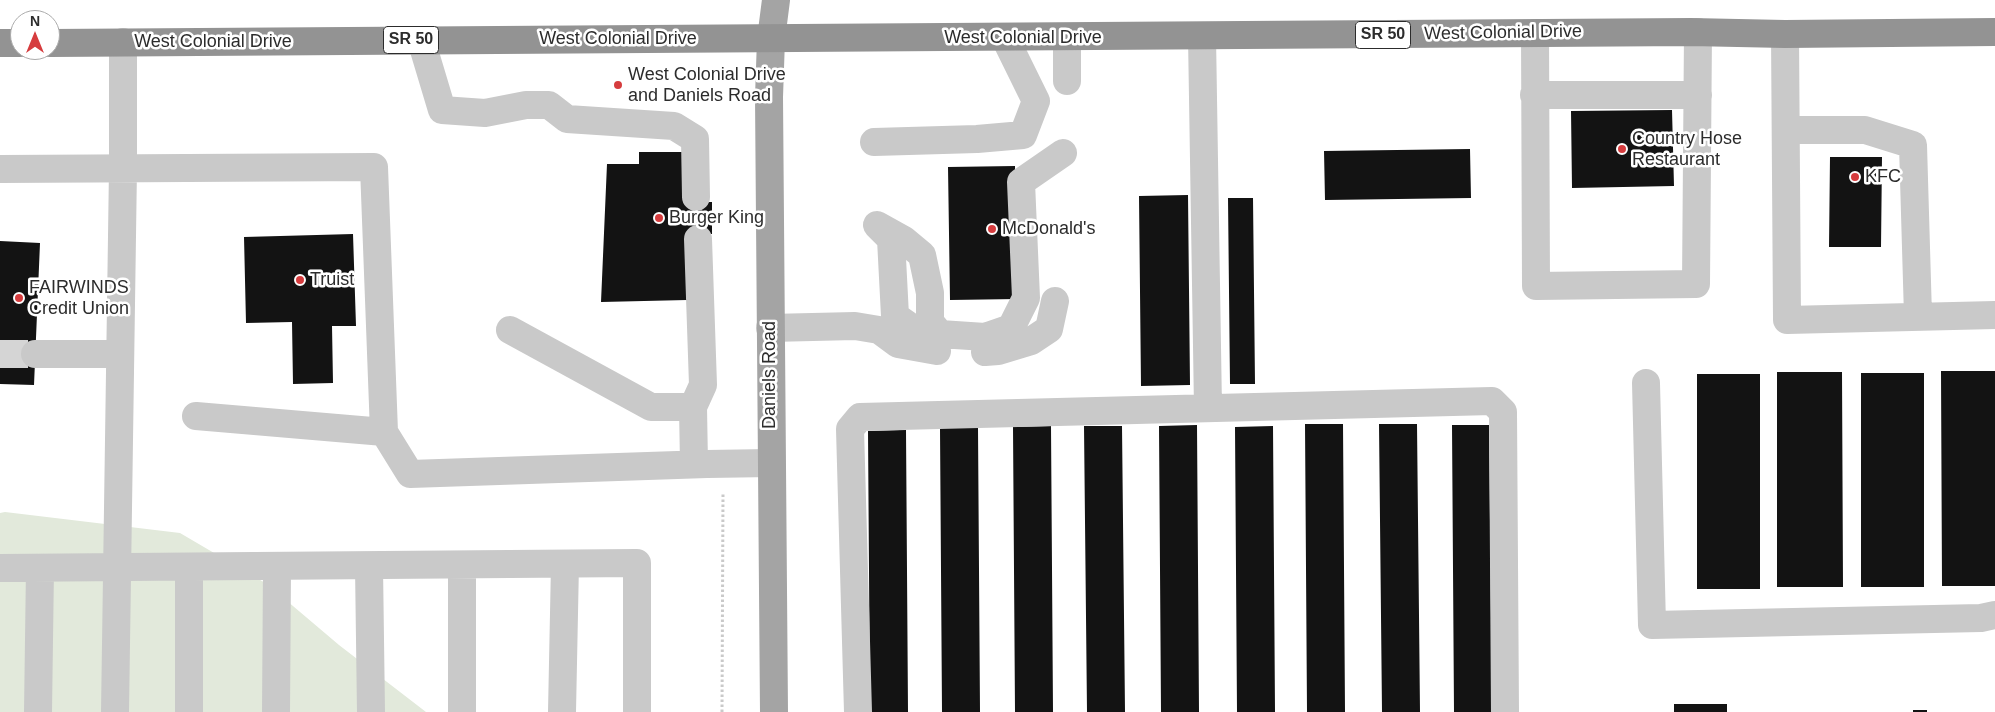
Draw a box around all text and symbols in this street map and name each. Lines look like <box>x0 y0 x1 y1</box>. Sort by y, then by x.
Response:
north arrow <box>10 10 60 60</box>
text: N <box>30 13 40 29</box>
street label: West Colonial Drive <box>1424 21 1582 45</box>
road number: SR 50 <box>1356 22 1410 48</box>
road number: SR 50 <box>384 26 438 54</box>
street label: West Colonial Drive <box>944 27 1102 49</box>
street label: West Colonial Drive <box>539 28 697 50</box>
street label: West Colonial Drive <box>134 31 292 53</box>
place label: West Colonial Drive and Daniels Road <box>628 64 786 106</box>
marker: West Colonial Drive and Daniels Road <box>612 79 624 91</box>
place label: Country Hose Restaurant <box>1632 128 1742 170</box>
marker: Country Hose Restaurant <box>1616 143 1628 155</box>
place label: KFC <box>1865 166 1901 188</box>
marker: KFC <box>1849 171 1861 183</box>
place label: Burger King <box>669 207 764 229</box>
marker: Burger King <box>653 212 665 224</box>
place label: McDonald's <box>1002 218 1095 240</box>
marker: McDonald's <box>986 223 998 235</box>
place label: Truist <box>310 269 354 291</box>
marker: Truist <box>294 274 306 286</box>
place label: FAIRWINDS Credit Union <box>29 277 129 320</box>
marker: FAIRWINDS Credit Union <box>13 292 25 304</box>
street label: Daniels Road <box>759 321 781 429</box>

